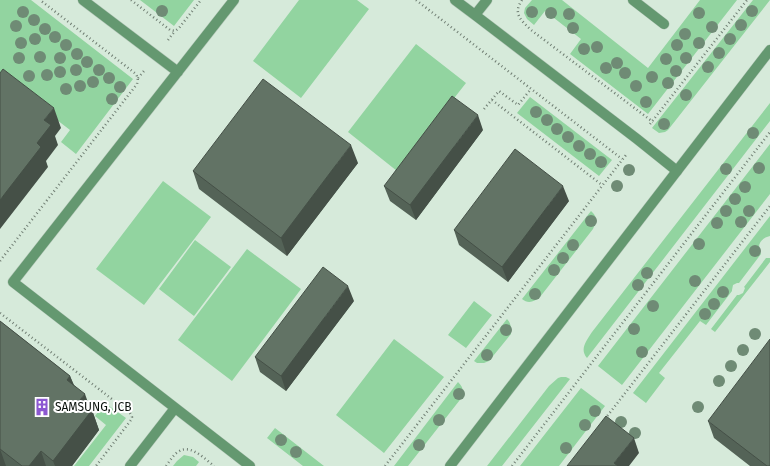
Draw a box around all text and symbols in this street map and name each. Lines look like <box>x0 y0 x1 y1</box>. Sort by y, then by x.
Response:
building icon: SAMSUNG, JCB <box>32 397 52 417</box>
place label: SAMSUNG, JCB <box>55 400 132 414</box>

